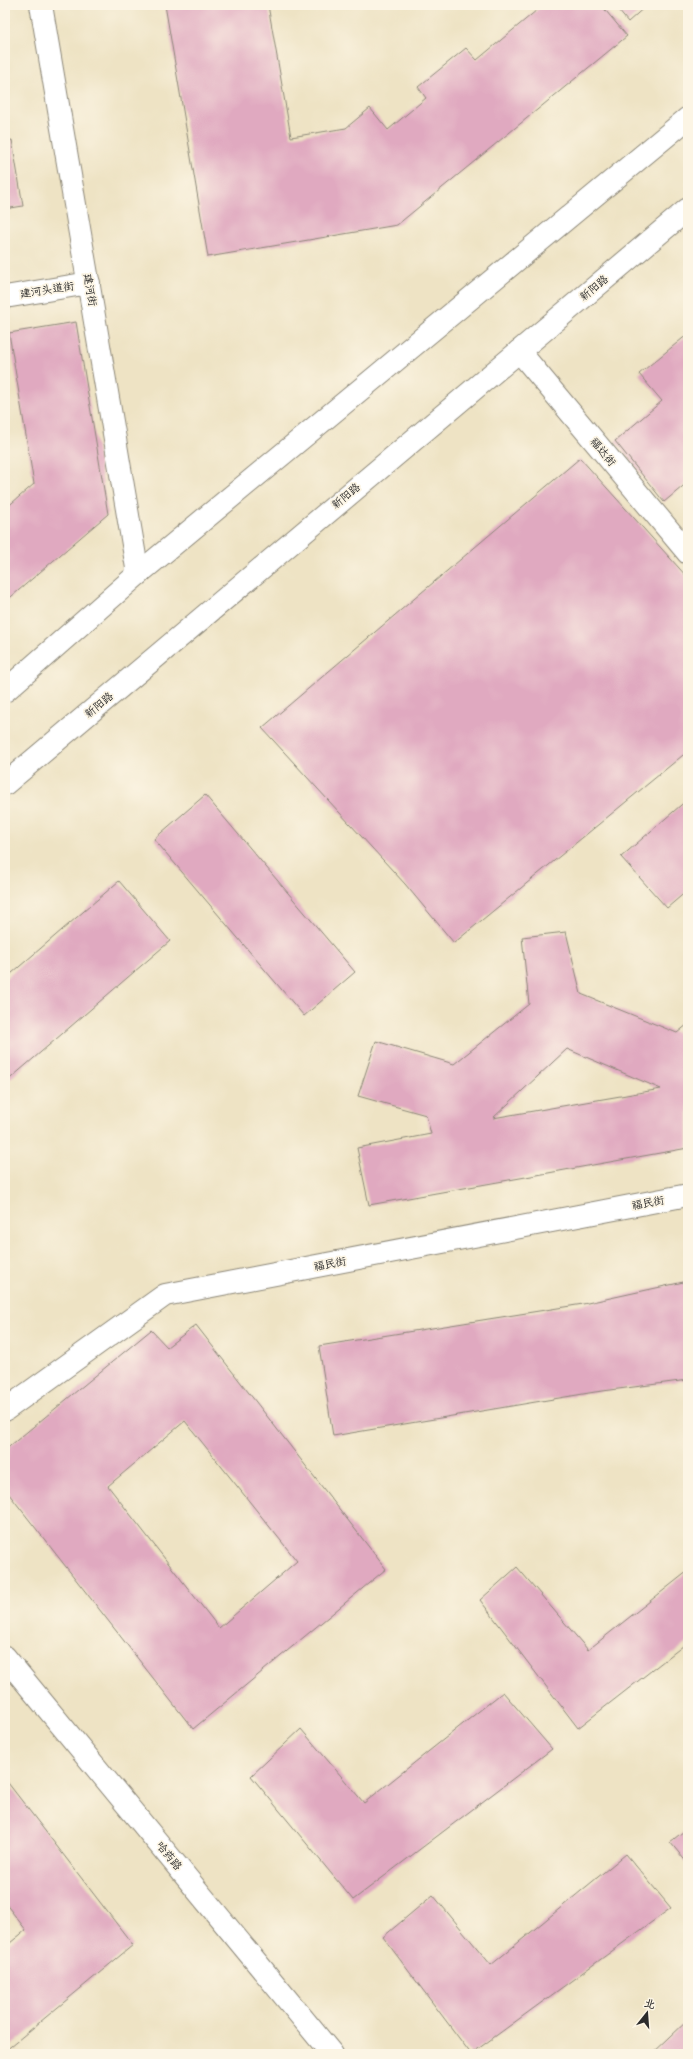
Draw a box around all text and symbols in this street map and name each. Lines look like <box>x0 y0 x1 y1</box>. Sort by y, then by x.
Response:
street label: 新阳路 <box>575 270 613 306</box>
street label: 建河街 <box>78 272 102 309</box>
street label: 建河头道街 <box>18 276 77 304</box>
street label: 福达街 <box>585 433 622 472</box>
street label: 新阳路 <box>327 478 365 514</box>
street label: 新阳路 <box>80 687 118 723</box>
street label: 福民街 <box>630 1190 667 1215</box>
street label: 福民街 <box>312 1251 349 1276</box>
street label: 哈药路 <box>151 1837 187 1875</box>
north arrow <box>627 1993 667 2033</box>
text: 北 <box>642 1993 658 2015</box>

